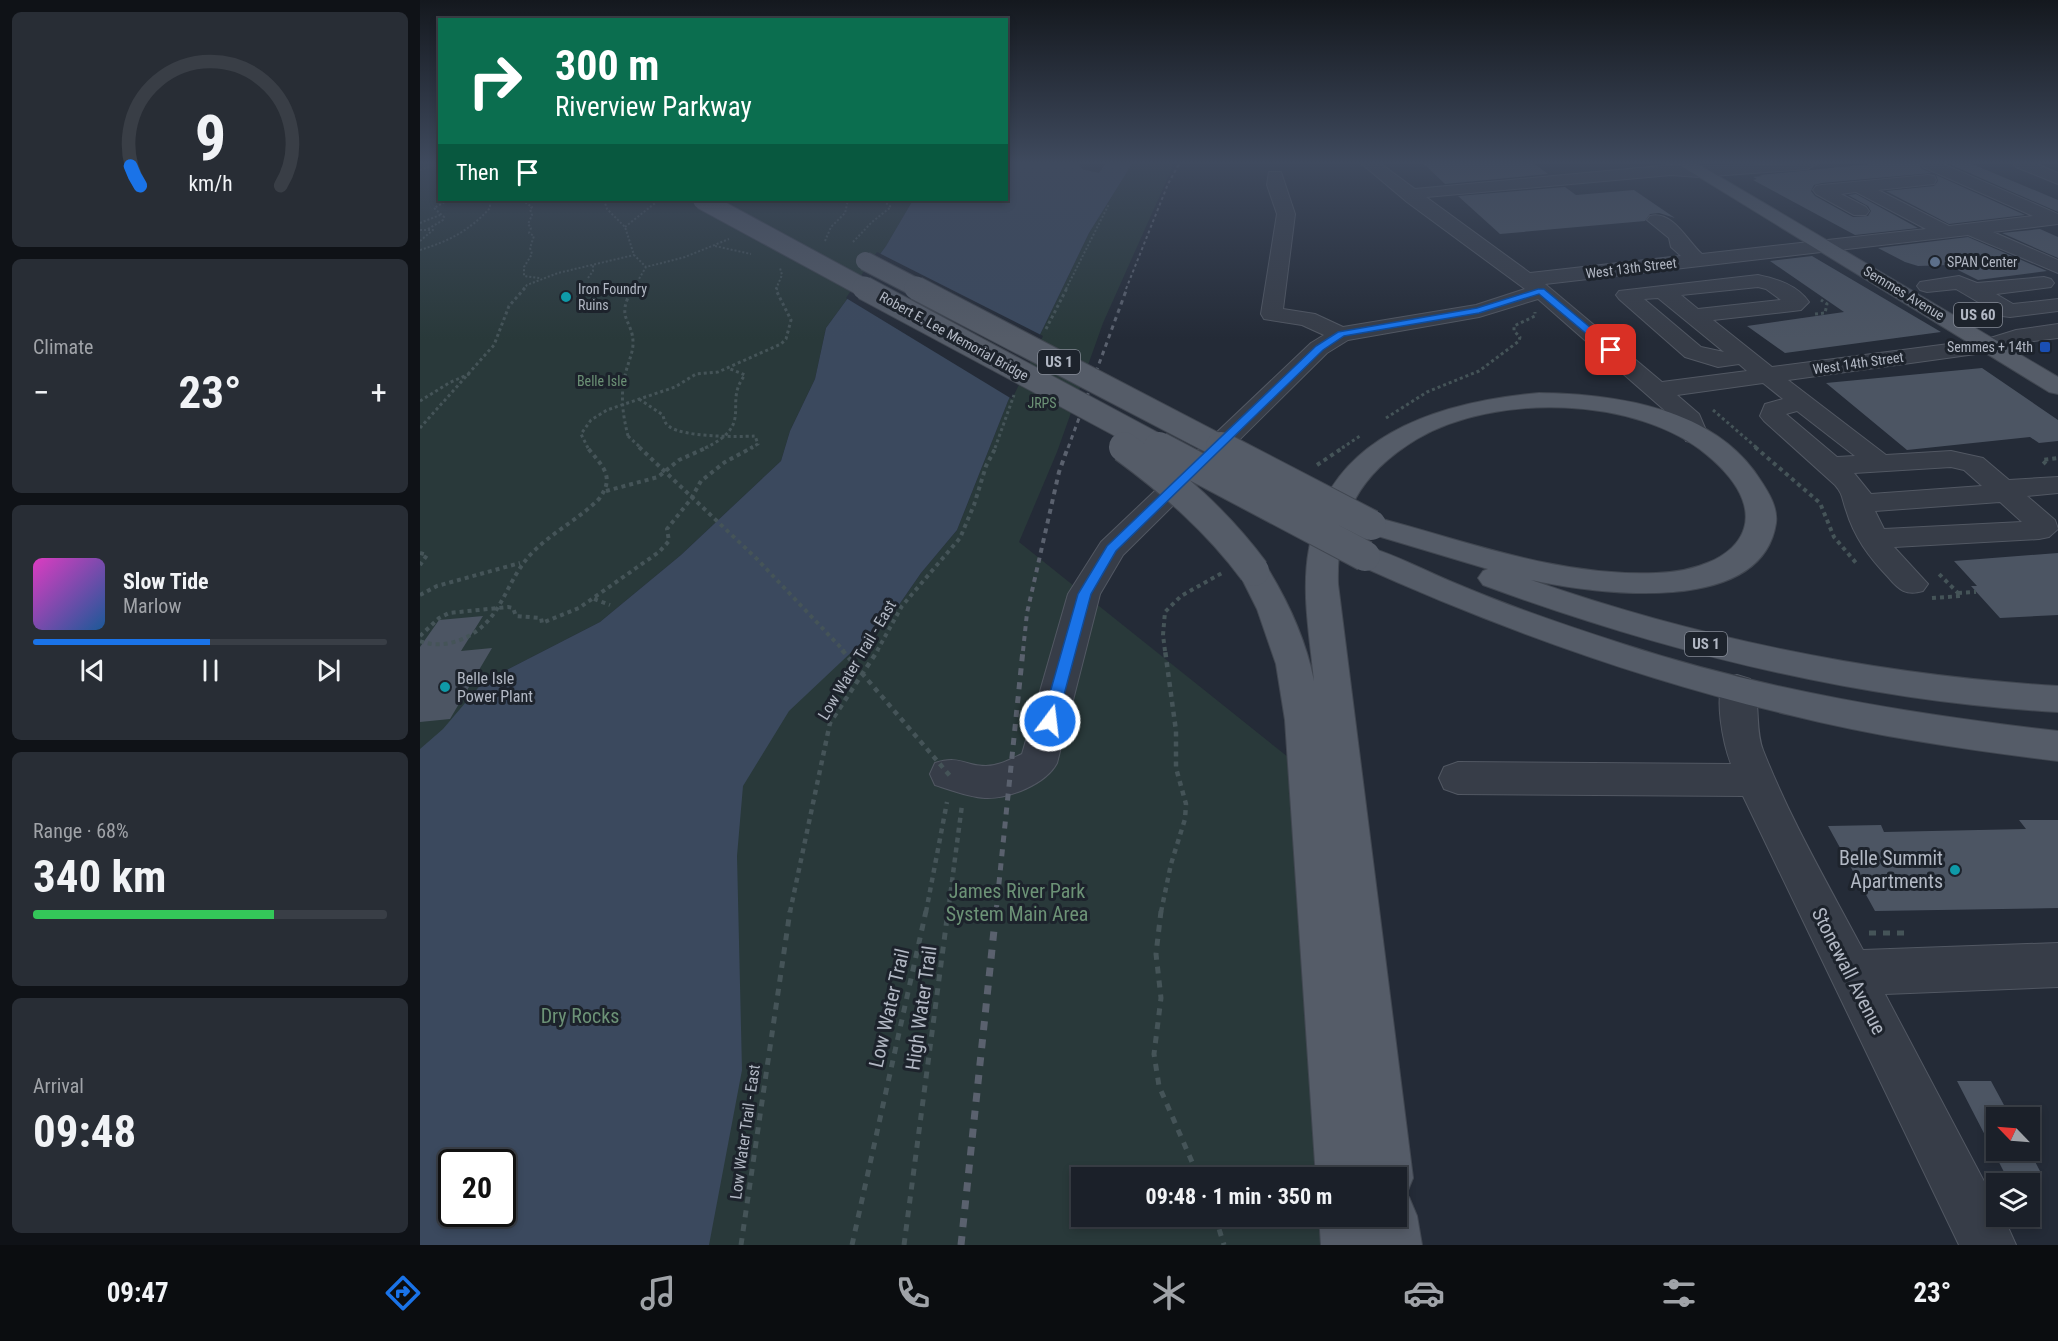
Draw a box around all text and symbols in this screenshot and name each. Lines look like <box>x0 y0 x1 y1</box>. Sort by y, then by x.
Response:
text: 300 m <box>555 41 660 90</box>
icon: right <box>456 42 534 120</box>
text: Riverview Parkway <box>555 91 752 123</box>
text: 9 <box>194 102 226 175</box>
icon: arrive <box>511 156 544 189</box>
text: Then <box>456 160 499 185</box>
text: km/h <box>188 172 232 197</box>
street label: West 13th Street <box>1585 254 1677 282</box>
place label: SPAN Center <box>1947 254 2017 270</box>
marker: SPAN Center <box>1928 255 1942 269</box>
street label: Semmes Avenue <box>1861 263 1948 324</box>
place label: Iron Foundry Ruins <box>578 281 647 313</box>
street label: Robert E. Lee Memorial Bridge <box>877 288 1032 384</box>
marker: Iron Foundry Ruins <box>559 290 573 304</box>
road number: US 60 <box>1954 303 2002 327</box>
pin <box>1585 324 1636 375</box>
icon: arrive <box>1594 333 1627 366</box>
text: Climate <box>33 335 93 359</box>
place label: Semmes + 14th <box>1947 339 2033 355</box>
marker: Semmes + 14th <box>2038 340 2052 354</box>
street label: West 14th Street <box>1812 349 1904 377</box>
road number: US 1 <box>1038 350 1080 374</box>
text: 23° <box>179 366 242 419</box>
text: − <box>33 373 50 412</box>
text: + <box>371 373 387 412</box>
park label: Belle Isle <box>577 373 627 389</box>
park label: JRPS <box>1027 395 1057 411</box>
text: Slow Tide <box>123 569 209 594</box>
text: Marlow <box>123 594 181 618</box>
street label: Low Water Trail - East <box>814 597 900 723</box>
road number: US 1 <box>1685 632 1727 656</box>
icon: previous <box>76 654 109 687</box>
icon: pause <box>194 654 227 687</box>
icon: next <box>312 654 345 687</box>
place label: Belle Isle Power Plant <box>457 669 533 706</box>
marker: Belle Isle Power Plant <box>438 680 452 694</box>
position arrow <box>1018 689 1082 753</box>
text: Range · 68% <box>33 819 129 843</box>
place label: Belle Summit Apartments <box>1839 846 1943 893</box>
text: 340 km <box>33 850 166 903</box>
marker: Belle Summit Apartments <box>1948 863 1962 877</box>
park label: James River Park System Main Area <box>946 879 1088 926</box>
street label: Stonewall Avenue <box>1807 904 1891 1038</box>
street label: High Water Trail <box>900 944 942 1072</box>
street label: Low Water Trail <box>864 946 914 1070</box>
park label: Dry Rocks <box>541 1004 619 1028</box>
street label: Low Water Trail - East <box>726 1063 764 1201</box>
text: Arrival <box>33 1074 84 1098</box>
text: 09:48 <box>33 1105 136 1158</box>
north arrow <box>1986 1107 2040 1161</box>
map controls <box>1986 1107 2040 1227</box>
speed limit sign: 20 <box>438 1149 516 1227</box>
button: layers <box>1986 1173 2040 1227</box>
text: 09:48 · 1 min · 350 m <box>1146 1184 1332 1209</box>
icon: directions <box>382 1272 424 1314</box>
icon: music <box>637 1272 679 1314</box>
icon: phone <box>892 1272 934 1314</box>
icon: climate <box>1148 1272 1190 1314</box>
icon: car <box>1403 1272 1445 1314</box>
icon: filters <box>1658 1272 1700 1314</box>
text: 09:47 <box>107 1277 169 1309</box>
text: 23° <box>1913 1277 1951 1309</box>

